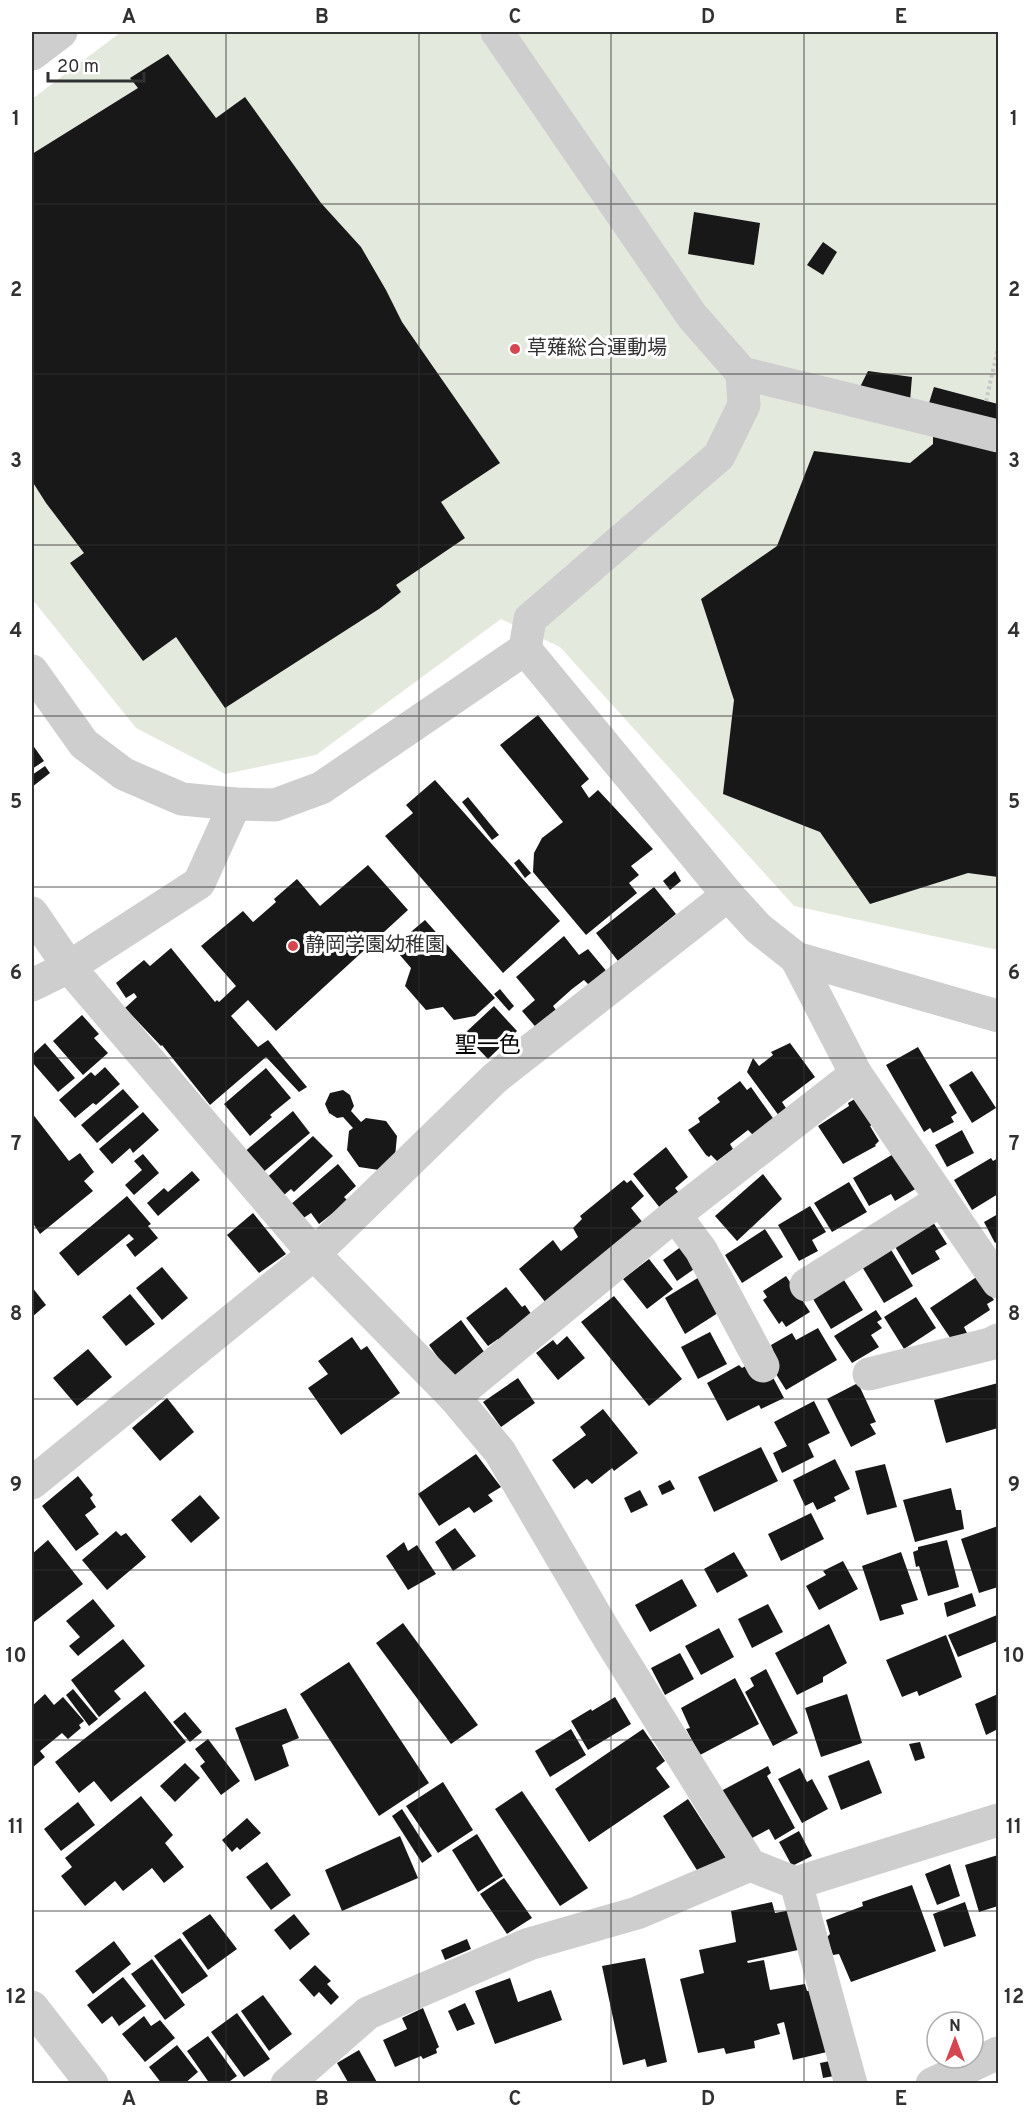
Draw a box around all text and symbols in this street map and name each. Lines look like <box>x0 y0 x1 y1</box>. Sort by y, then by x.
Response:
text: A <box>122 5 136 31</box>
text: B <box>315 5 329 31</box>
text: C <box>509 5 521 31</box>
text: D <box>701 5 715 31</box>
text: E <box>895 5 907 31</box>
scale bar <box>48 45 144 83</box>
text: 20 m <box>57 56 99 79</box>
text: 1 <box>12 107 20 133</box>
text: 1 <box>1010 107 1018 133</box>
text: 2 <box>10 278 22 304</box>
text: 2 <box>1008 278 1020 304</box>
place label: 草薙総合運動場 <box>527 336 667 362</box>
marker: 草薙総合運動場 <box>508 342 522 356</box>
text: 3 <box>10 449 22 475</box>
text: 3 <box>1008 449 1020 475</box>
text: 4 <box>10 619 22 645</box>
text: 4 <box>1008 619 1020 645</box>
text: 5 <box>10 790 22 816</box>
text: 5 <box>1008 790 1020 816</box>
place label: 静岡学園幼稚園 <box>305 933 445 959</box>
marker: 静岡学園幼稚園 <box>286 939 300 953</box>
text: 6 <box>10 961 22 987</box>
text: 6 <box>1008 961 1020 987</box>
district label: 聖一色 <box>455 1033 521 1060</box>
text: 7 <box>11 1132 21 1158</box>
text: 7 <box>1009 1132 1019 1158</box>
text: 8 <box>10 1302 22 1328</box>
text: 8 <box>1008 1302 1020 1328</box>
text: 9 <box>10 1473 22 1499</box>
text: 9 <box>1008 1473 1020 1499</box>
text: 10 <box>5 1644 27 1670</box>
text: 10 <box>1003 1644 1025 1670</box>
text: 11 <box>8 1815 24 1841</box>
text: 11 <box>1006 1815 1022 1841</box>
text: 12 <box>6 1985 26 2011</box>
text: 12 <box>1004 1985 1024 2011</box>
north arrow <box>925 2010 985 2070</box>
text: N <box>949 2017 961 2037</box>
text: A <box>122 2087 136 2113</box>
text: B <box>315 2087 329 2113</box>
text: C <box>509 2087 521 2113</box>
text: D <box>701 2087 715 2113</box>
text: E <box>895 2087 907 2113</box>

